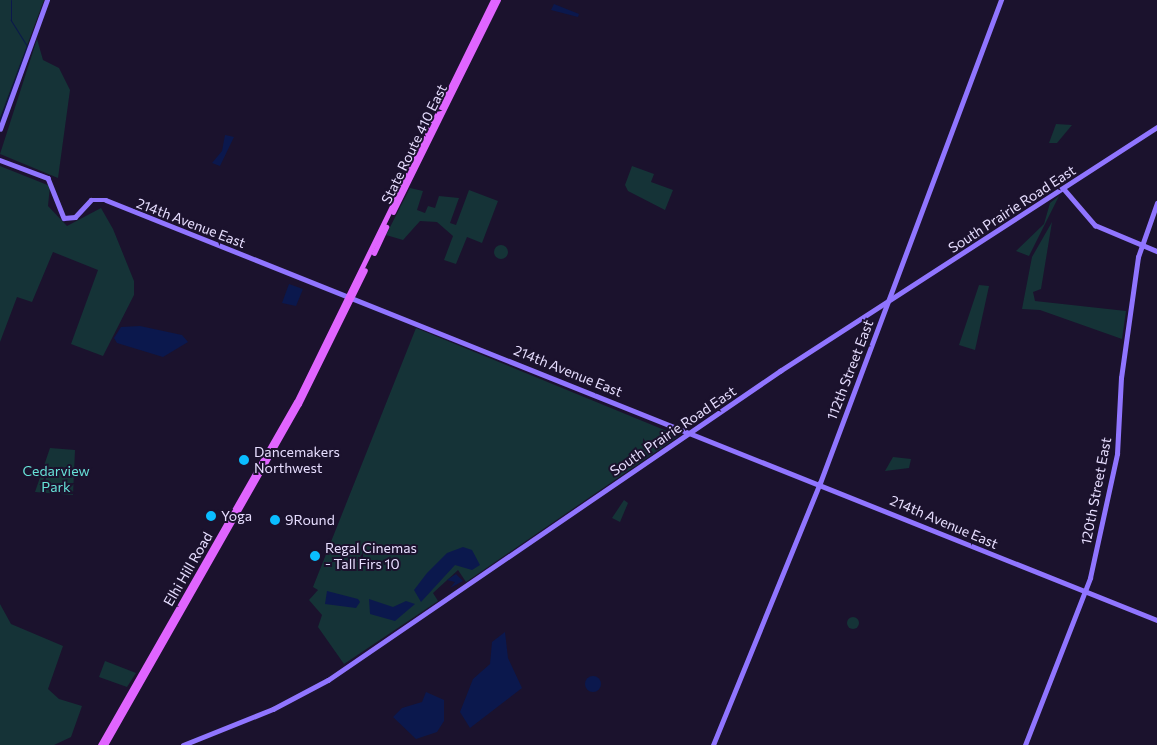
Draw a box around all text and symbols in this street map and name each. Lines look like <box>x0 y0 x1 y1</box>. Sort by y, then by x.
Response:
street label: State Route 410 East <box>378 81 450 207</box>
street label: South Prairie Road East <box>945 162 1079 256</box>
street label: 214th Avenue East <box>134 194 248 252</box>
street label: 112th Street East <box>823 317 877 423</box>
street label: 214th Avenue East <box>511 342 625 400</box>
street label: South Prairie Road East <box>607 383 739 479</box>
street label: 120th Street East <box>1077 436 1115 546</box>
place label: Dancemakers Northwest <box>254 444 340 477</box>
marker: Dancemakers Northwest <box>238 454 250 466</box>
park label: Cedarview Park <box>22 463 90 496</box>
street label: 214th Avenue East <box>887 492 1001 552</box>
place label: Yoga <box>221 508 252 524</box>
marker: Yoga <box>205 510 217 522</box>
place label: 9Round <box>285 512 335 528</box>
marker: 9Round <box>269 514 281 526</box>
street label: Elhi Hill Road <box>160 529 216 609</box>
place label: Regal Cinemas - Tall Firs 10 <box>325 540 417 572</box>
marker: Regal Cinemas - Tall Firs 10 <box>309 550 321 562</box>

